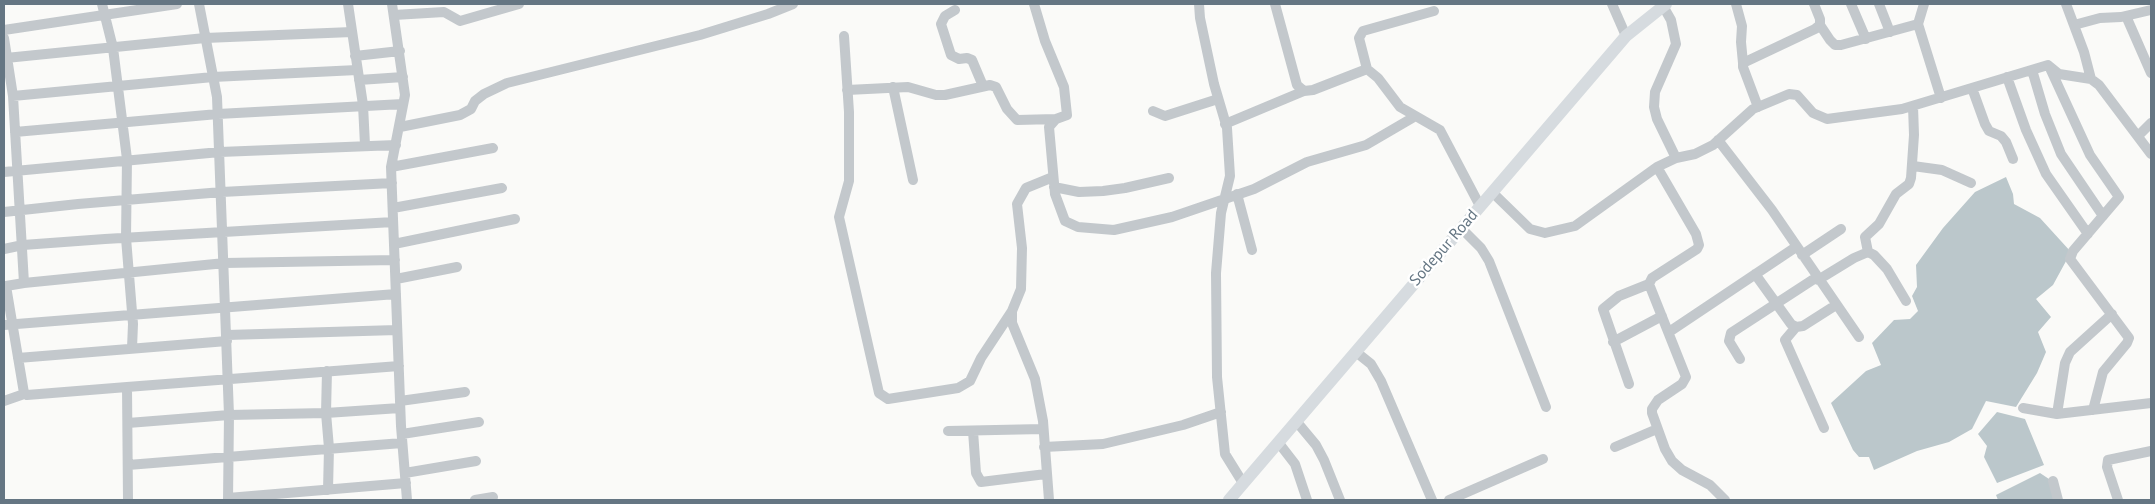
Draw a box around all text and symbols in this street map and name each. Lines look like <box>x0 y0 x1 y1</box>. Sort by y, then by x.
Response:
street label: Sodepur Road <box>1406 206 1482 290</box>

